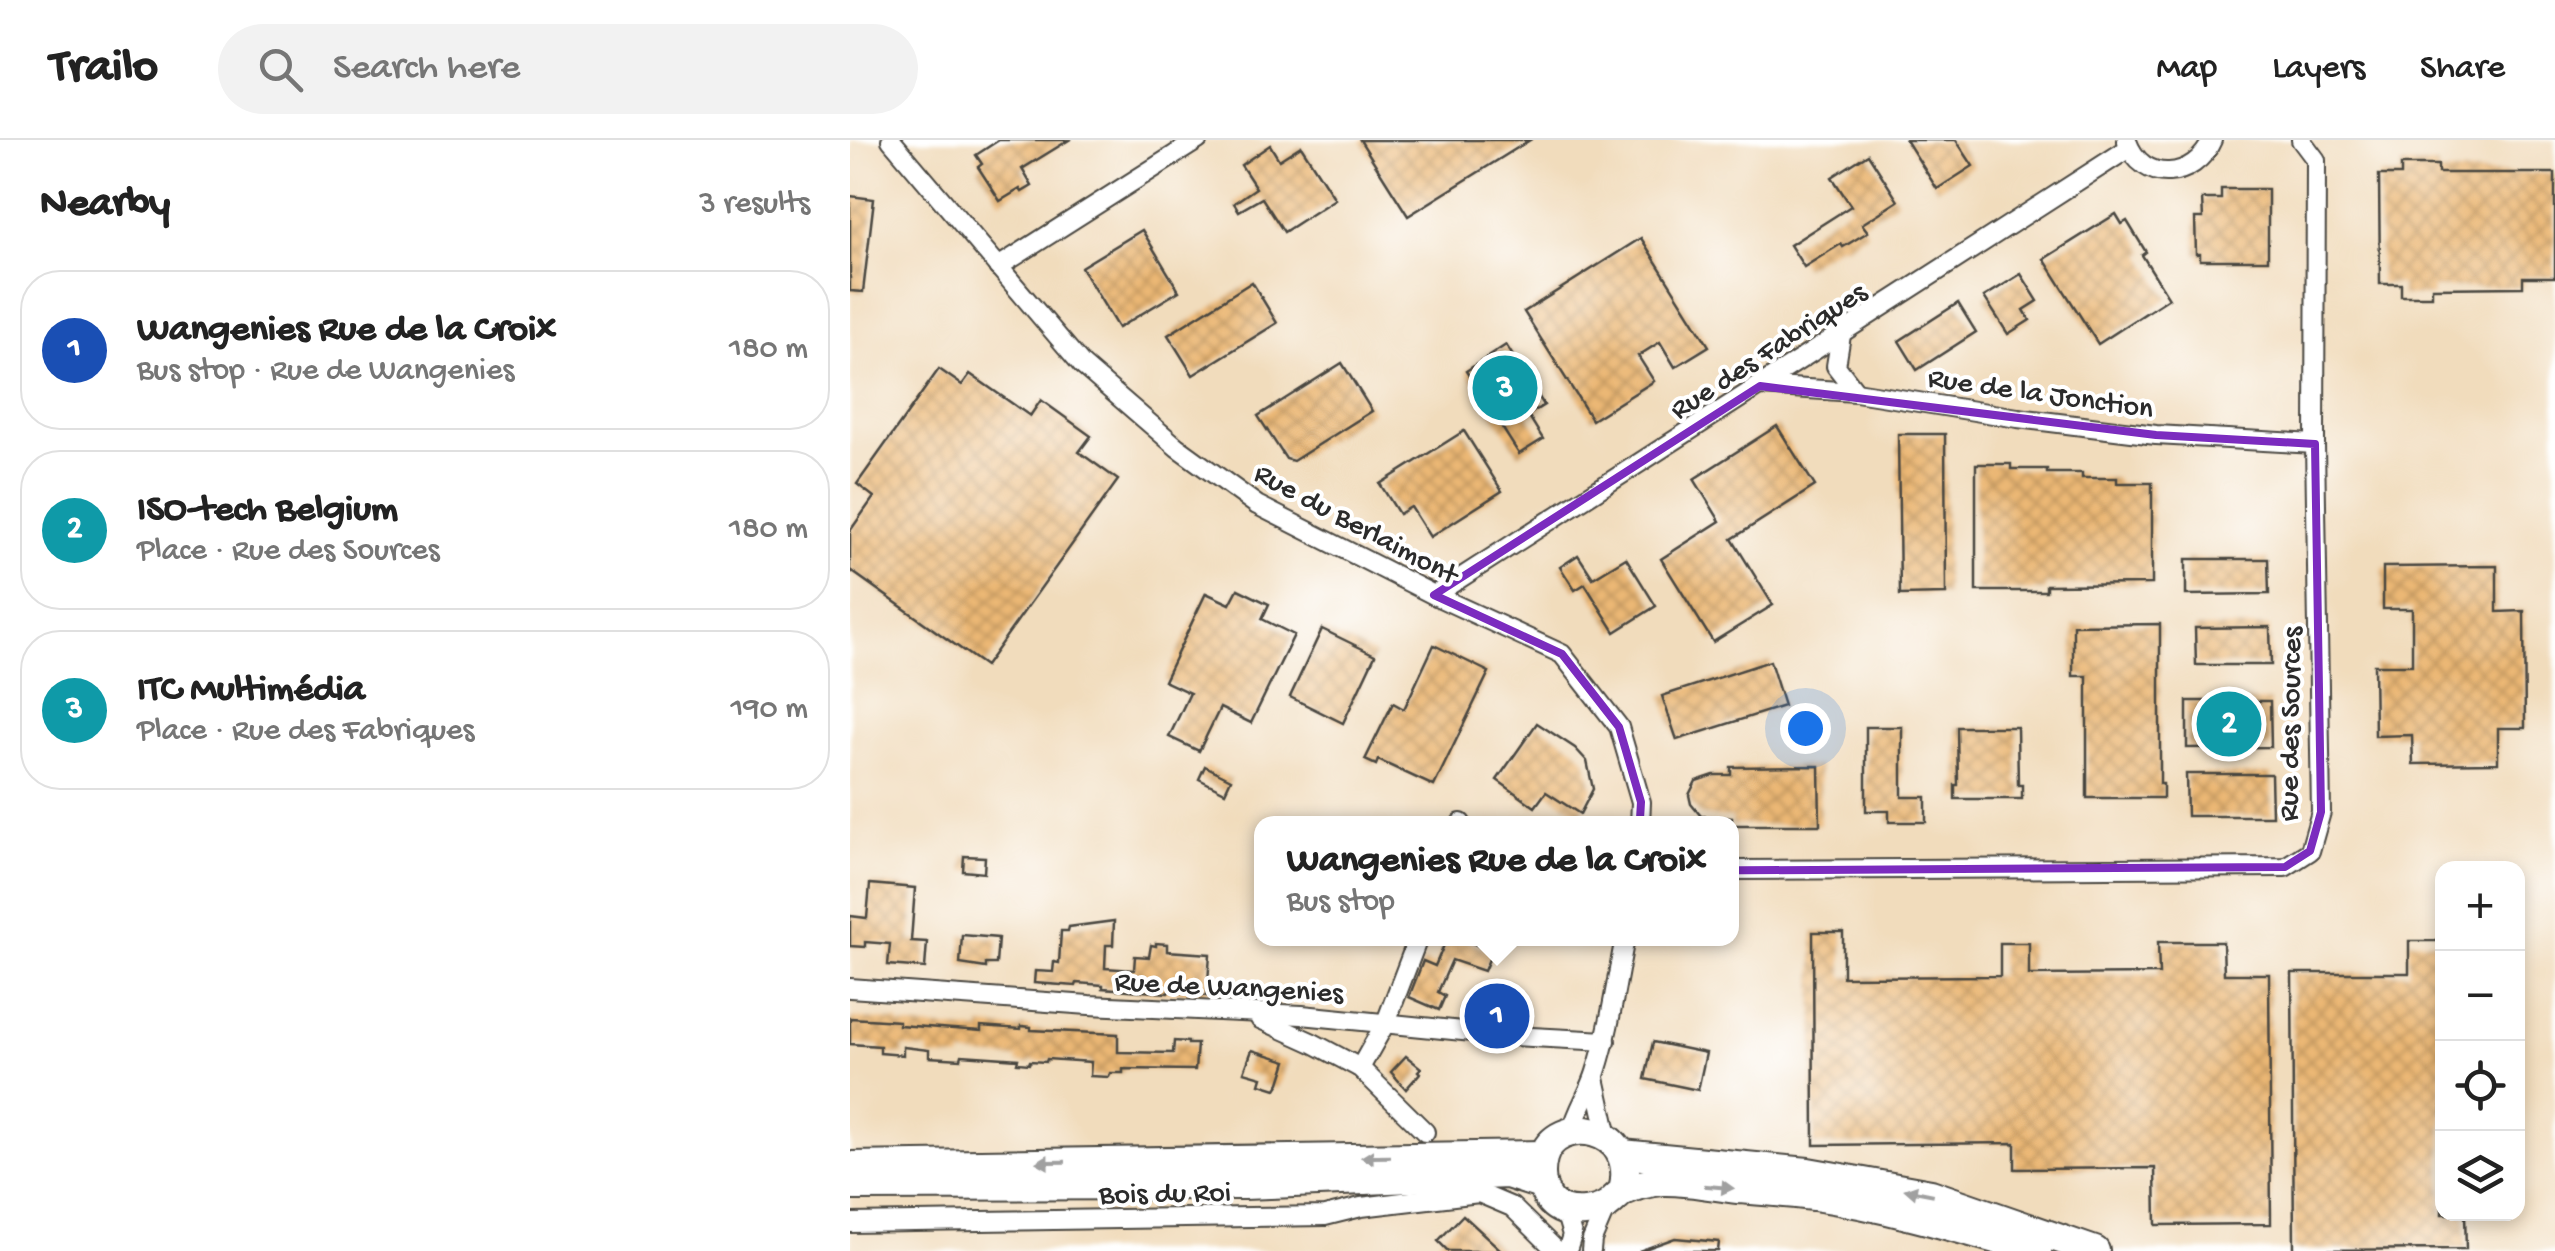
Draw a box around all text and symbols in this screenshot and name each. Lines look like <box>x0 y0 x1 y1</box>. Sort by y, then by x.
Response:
search box <box>218 24 918 114</box>
text: Trailo <box>50 41 158 98</box>
icon: search <box>253 42 308 97</box>
text: Search here <box>333 47 520 91</box>
text: Map <box>2156 49 2217 90</box>
text: Layers <box>2272 49 2365 90</box>
text: Share <box>2420 49 2505 90</box>
text: Nearby <box>40 181 170 230</box>
text: 3 results <box>699 186 810 224</box>
street label: Rue des Fabriques <box>1665 276 1875 429</box>
text: Wangenies Rue de la Croix <box>137 309 556 353</box>
text: 1 <box>68 331 81 369</box>
text: 180 m <box>729 331 808 369</box>
pin: 3 <box>1472 350 1538 426</box>
text: Bus stop · Rue de Wangenies <box>137 353 514 391</box>
street label: Rue de la Jonction <box>1925 362 2155 429</box>
street label: Rue du Berlaimont <box>1247 458 1465 596</box>
text: ISO-tech Belgium <box>137 489 398 533</box>
text: 2 <box>67 511 82 549</box>
text: 180 m <box>729 511 808 549</box>
text: Place · Rue des Sources <box>137 533 440 571</box>
street label: Rue des Sources <box>2273 626 2312 822</box>
text: ITC Multimédia <box>137 669 365 713</box>
pin: 2 <box>2196 686 2262 762</box>
text: 3 <box>66 691 83 729</box>
text: 190 m <box>731 691 808 729</box>
your location <box>1780 703 1831 754</box>
text: Place · Rue des Fabriques <box>137 713 474 751</box>
popup <box>1254 816 1739 946</box>
text: Wangenies Rue de la Croix <box>1287 840 1706 884</box>
map controls <box>2435 861 2525 1221</box>
button: + <box>2435 861 2525 951</box>
text: Bus stop <box>1287 884 1395 922</box>
button: − <box>2435 951 2525 1041</box>
street label: Rue de Wangenies <box>1114 966 1345 1013</box>
pin: 1 <box>1464 978 1530 1054</box>
button: locate <box>2435 1041 2525 1131</box>
button: layers <box>2435 1131 2525 1221</box>
one-way arrow <box>1359 1149 1391 1165</box>
one-way arrow <box>1035 1155 1067 1171</box>
street label: Bois du Roi <box>1098 1177 1231 1214</box>
one-way arrow <box>1703 1179 1735 1195</box>
one-way arrow <box>1903 1184 1934 1200</box>

